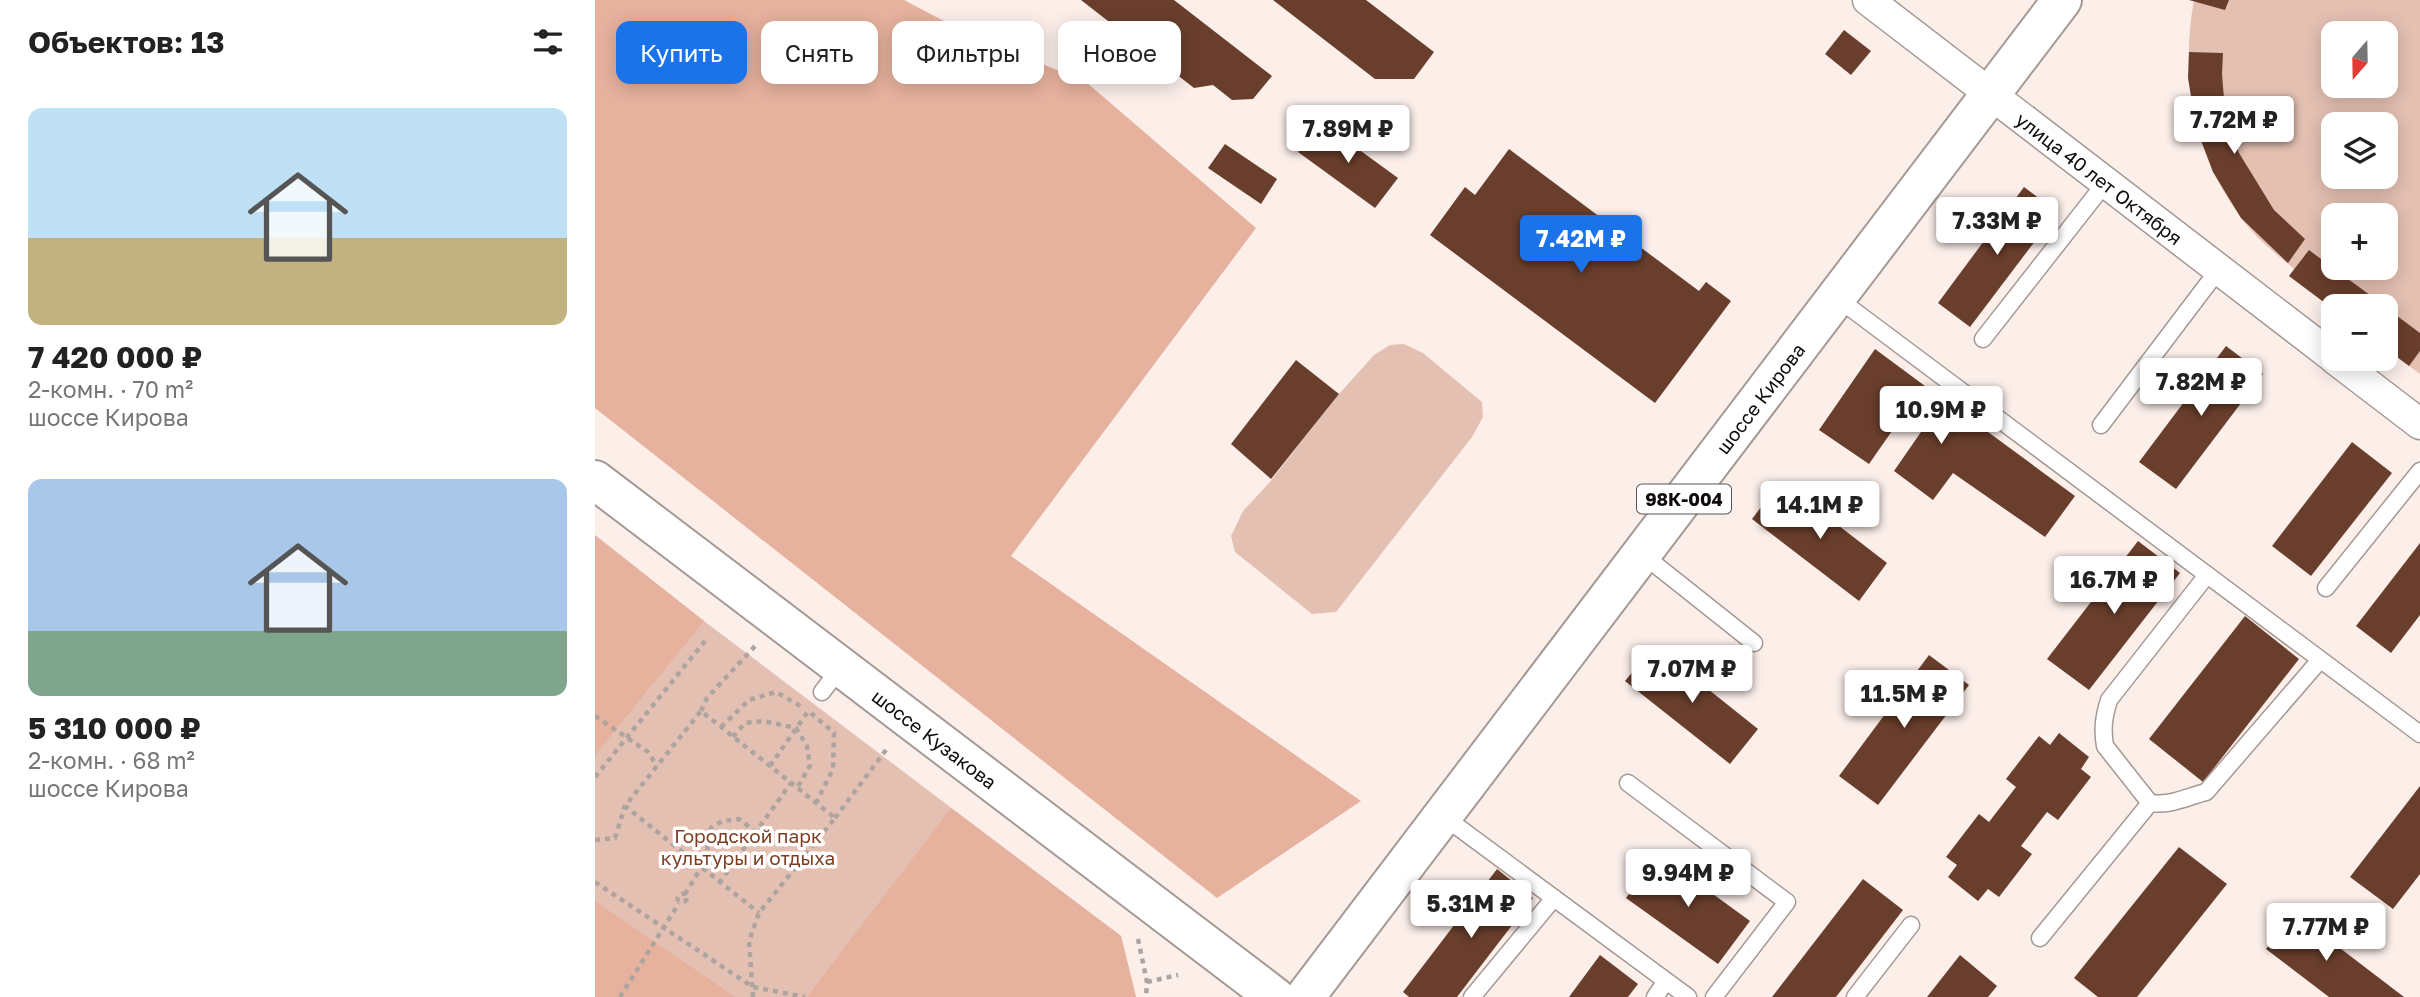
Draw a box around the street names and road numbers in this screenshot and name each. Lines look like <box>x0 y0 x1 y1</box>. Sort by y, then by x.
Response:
street label: улица 40 лет Октября <box>2012 107 2187 249</box>
street label: шоссе Кирова <box>1710 338 1809 458</box>
road number: 98К-004 <box>1637 485 1731 514</box>
street label: шоссе Кузакова <box>868 684 1002 793</box>

